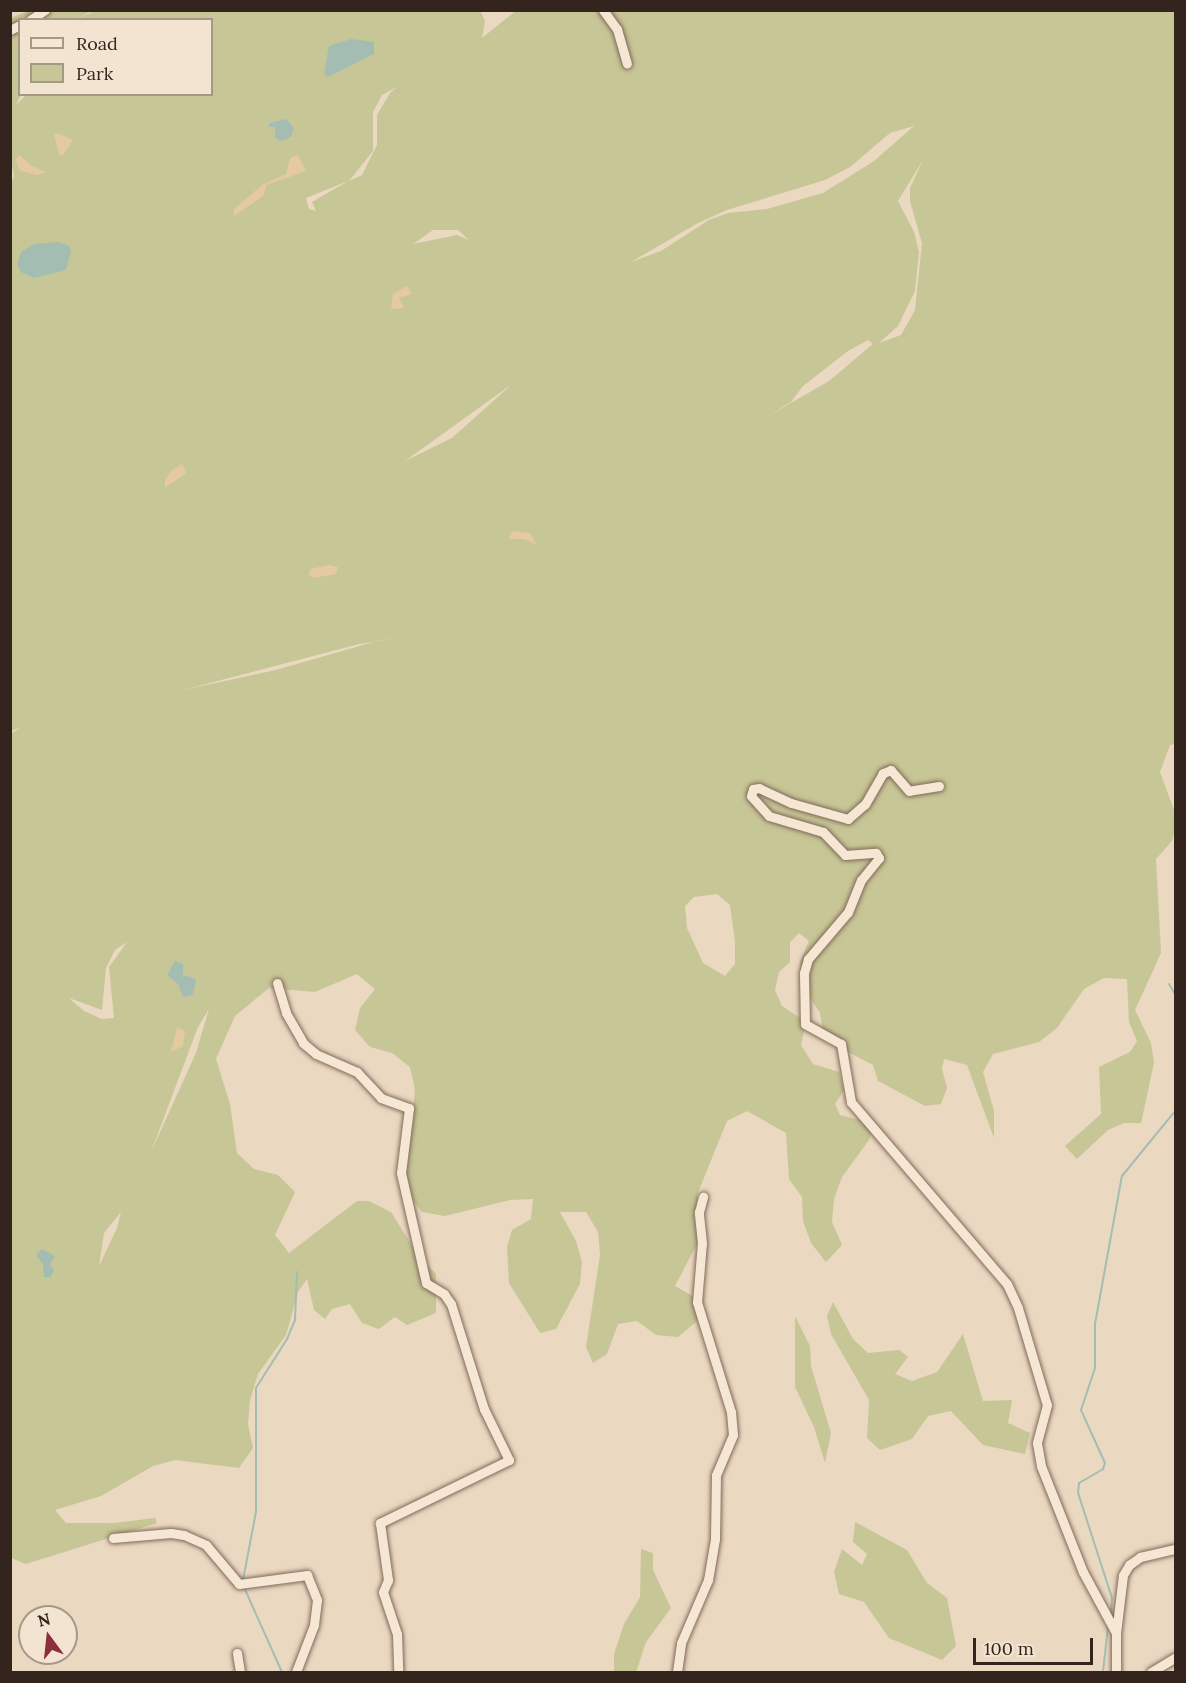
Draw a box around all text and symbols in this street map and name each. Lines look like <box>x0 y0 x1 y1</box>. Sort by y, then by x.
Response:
legend <box>18 18 213 96</box>
text: Road <box>76 32 118 55</box>
text: Park <box>76 62 113 85</box>
north arrow <box>18 1605 78 1665</box>
text: N <box>35 1608 52 1631</box>
scale bar <box>976 1626 1096 1664</box>
text: 100 m <box>984 1637 1034 1660</box>

